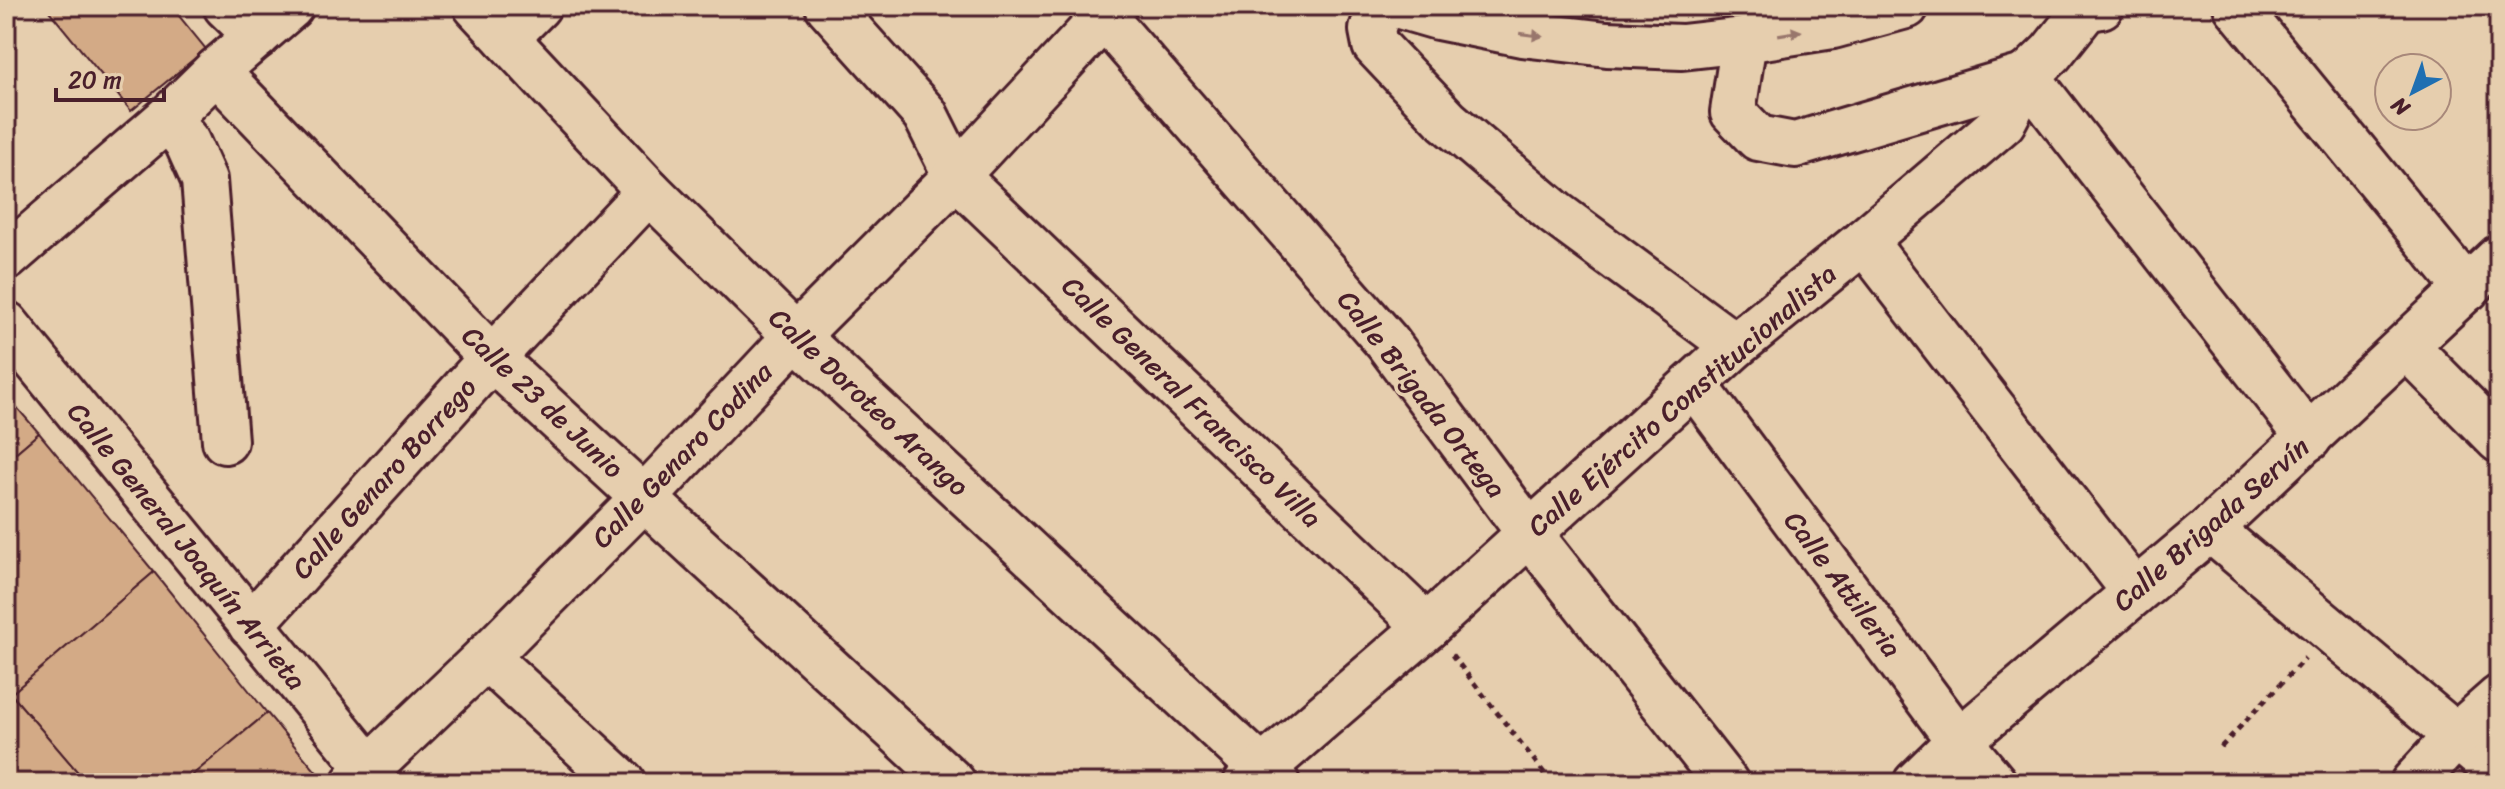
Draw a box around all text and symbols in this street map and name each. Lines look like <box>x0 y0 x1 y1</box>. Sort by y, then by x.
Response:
one-way arrow <box>1777 26 1802 39</box>
one-way arrow <box>1519 28 1544 41</box>
scale bar <box>56 52 164 102</box>
north arrow <box>2373 52 2453 132</box>
text: 20 m <box>68 59 122 101</box>
text: N <box>2381 87 2420 127</box>
street label: Calle Ejército Constitucionalista <box>1516 251 1848 549</box>
street label: Calle General Francisco Villa <box>1050 264 1334 540</box>
street label: Calle Brigada Ortega <box>1324 279 1520 509</box>
street label: Calle Doroteo Arango <box>757 295 981 509</box>
street label: Calle 23 de Junio <box>450 313 636 491</box>
street label: Calle Genaro Codina <box>579 349 786 560</box>
street label: Calle Genaro Borrego <box>279 365 489 591</box>
street label: Calle General Joaquín Arrieta <box>55 391 319 701</box>
street label: Calle Brigada Servín <box>2101 424 2321 624</box>
street label: Calle Attileria <box>1771 500 1915 668</box>

